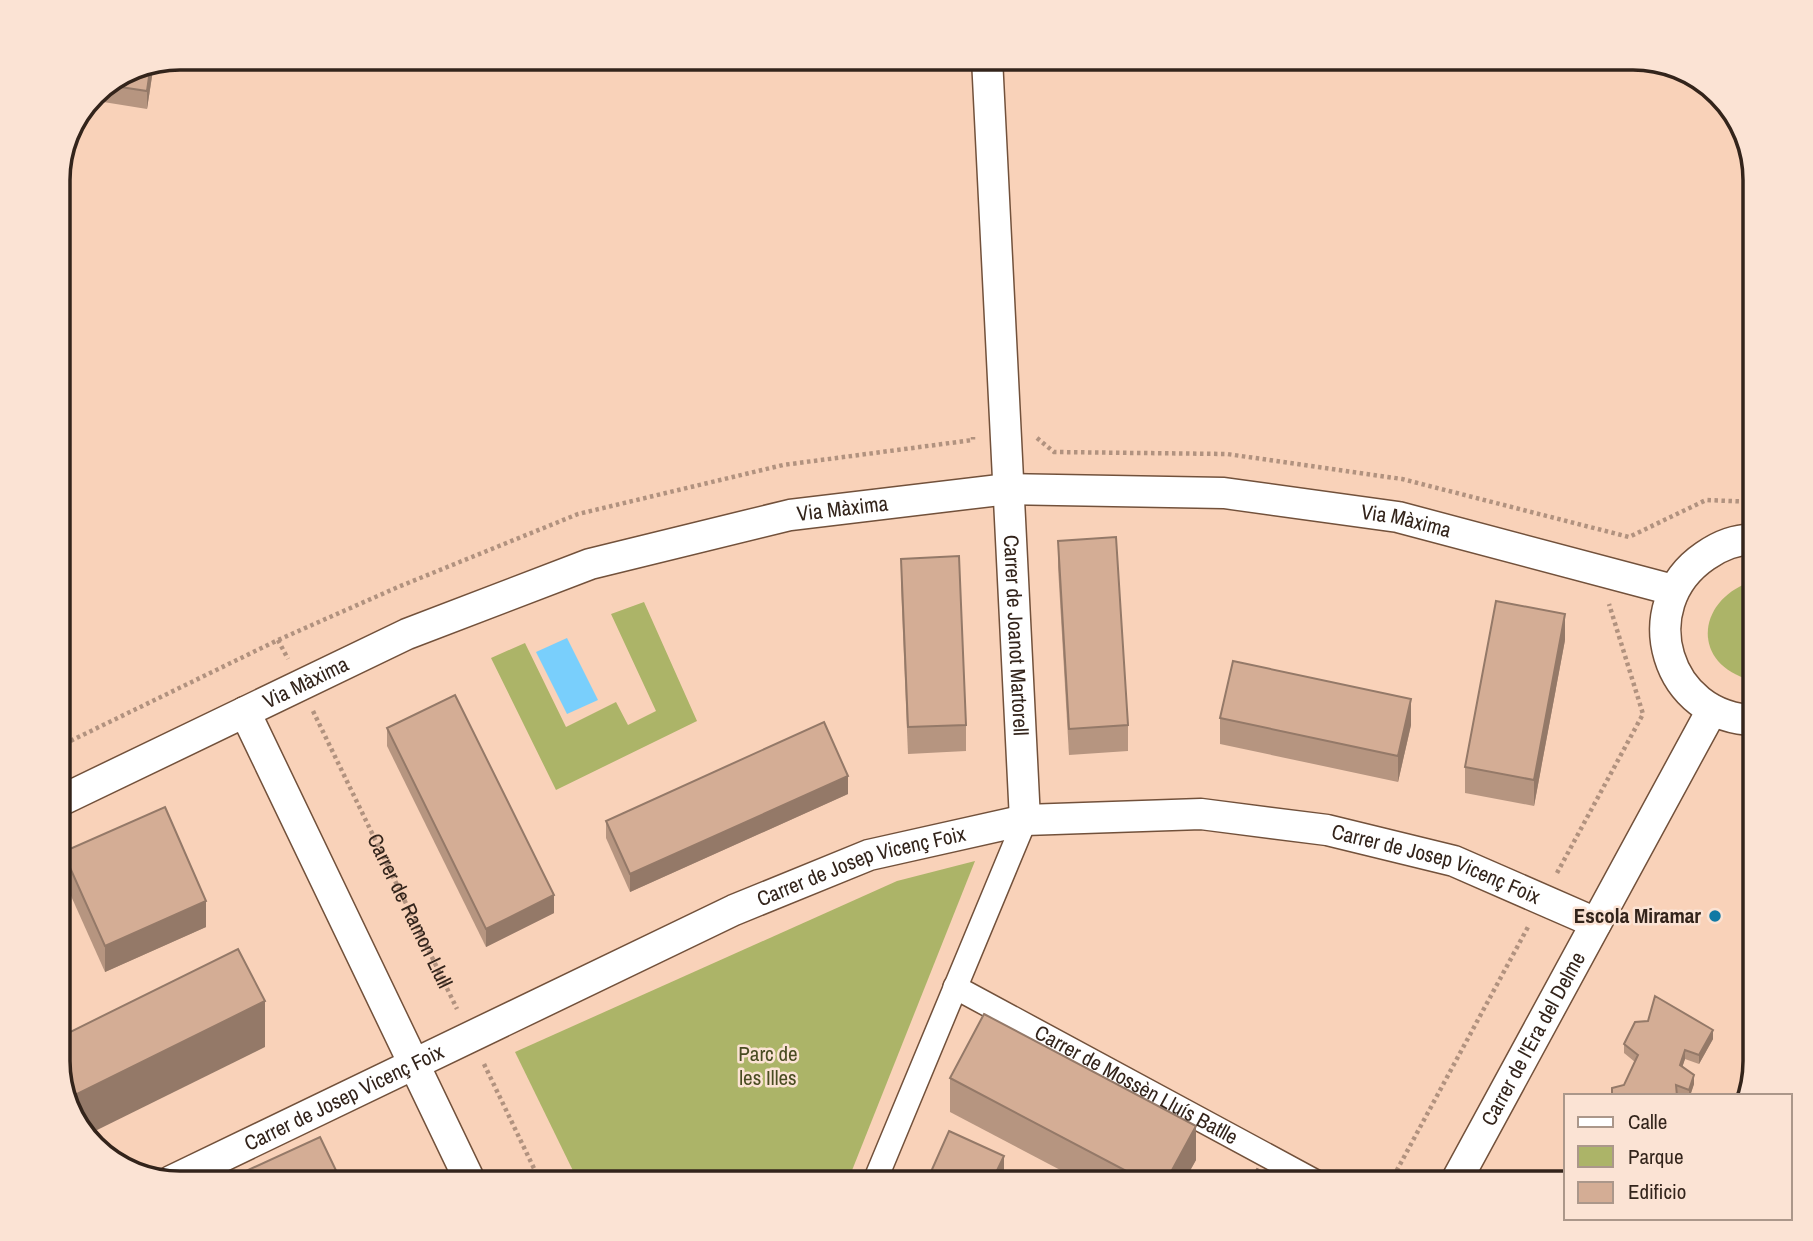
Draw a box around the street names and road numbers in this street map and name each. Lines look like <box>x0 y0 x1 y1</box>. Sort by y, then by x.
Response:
street label: Via Màxima <box>795 488 890 528</box>
street label: Via Màxima <box>1359 497 1455 545</box>
street label: Carrer de Joanot Martorell <box>997 534 1036 736</box>
street label: Via Màxima <box>258 649 354 715</box>
street label: Carrer de Josep Vicenç Foix <box>1329 817 1545 911</box>
street label: Carrer de Josep Vicenç Foix <box>752 819 969 913</box>
street label: Carrer de Ramon Llull <box>360 829 460 993</box>
street label: Carrer de l'Era del Delme <box>1474 947 1592 1131</box>
street label: Carrer de Mossèn Lluís Batlle <box>1030 1018 1243 1151</box>
street label: Carrer de Josep Vicenç Foix <box>239 1037 449 1158</box>

